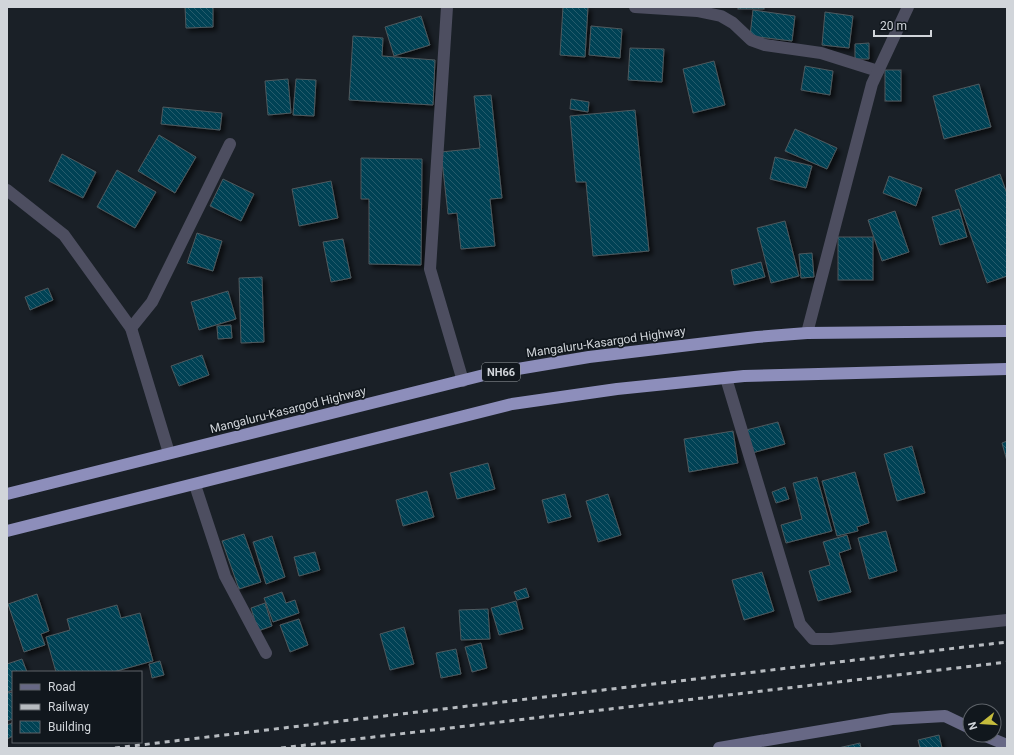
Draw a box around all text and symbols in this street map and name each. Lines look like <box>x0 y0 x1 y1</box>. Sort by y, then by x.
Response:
scale bar <box>874 12 931 38</box>
text: 20 m <box>880 19 907 33</box>
street label: Mangaluru-Kasargod Highway <box>526 324 687 360</box>
road number: NH66 <box>482 363 520 381</box>
street label: Mangaluru-Kasargod Highway <box>208 384 368 436</box>
legend <box>12 671 142 743</box>
text: Road <box>48 680 76 694</box>
text: Railway <box>48 700 89 714</box>
north arrow <box>962 703 1002 743</box>
text: Building <box>48 720 91 734</box>
text: N <box>965 720 980 731</box>

